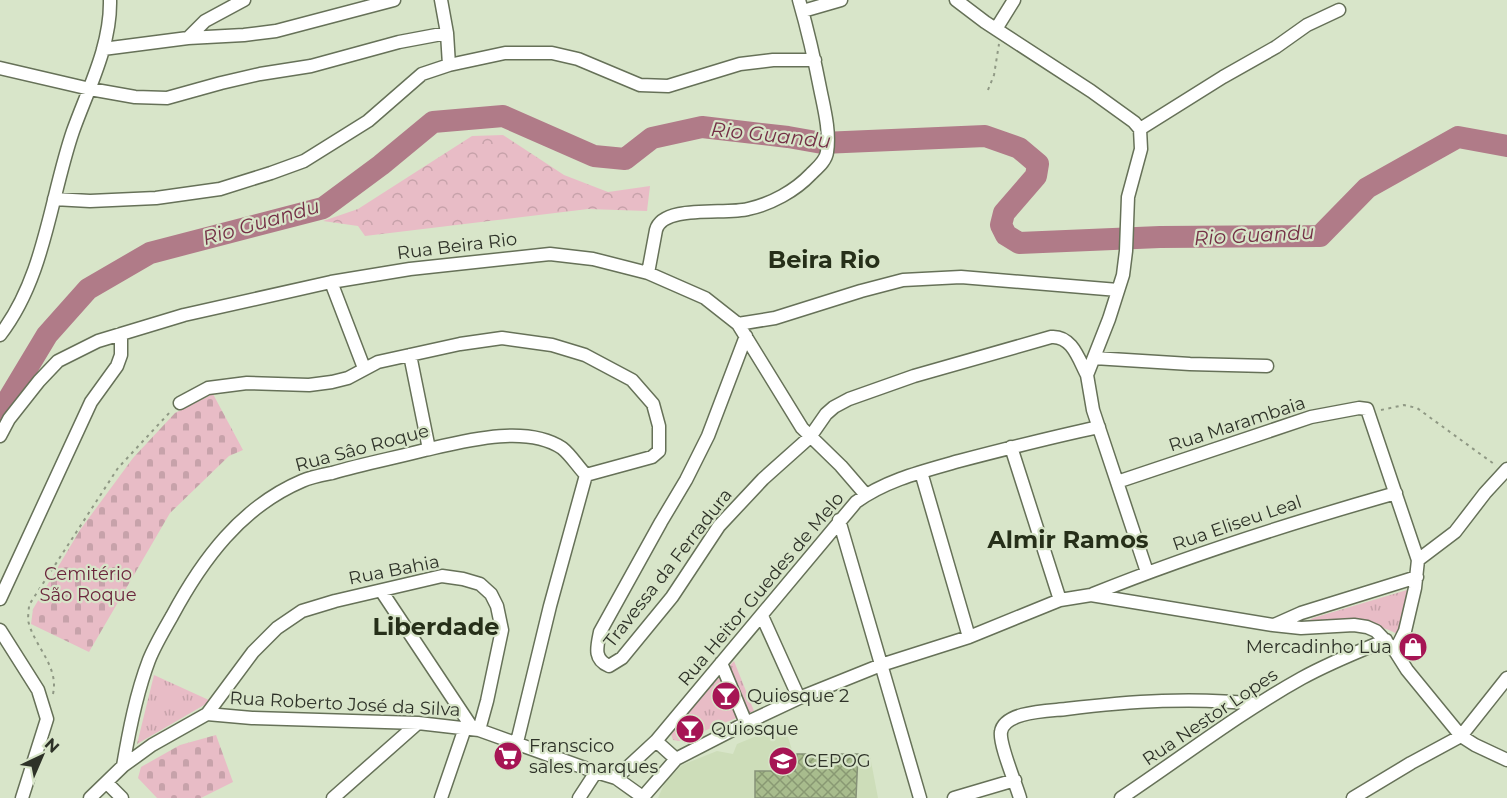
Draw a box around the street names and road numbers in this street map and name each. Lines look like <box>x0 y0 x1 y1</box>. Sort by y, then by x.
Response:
street label: Rua Beira Rio <box>396 228 518 264</box>
street label: Rua Marambaia <box>1166 391 1308 457</box>
street label: Rua Sâo Roque <box>293 420 431 476</box>
street label: Travessa da Ferradura <box>599 484 737 652</box>
street label: Rua Heitor Guedes de Melo <box>673 488 849 690</box>
street label: Rua Eliseu Leal <box>1170 491 1304 555</box>
street label: Rua Bahia <box>347 550 441 590</box>
street label: Rua Nestor Lopes <box>1138 663 1282 770</box>
street label: Rua Roberto José da Silva <box>229 687 461 721</box>

